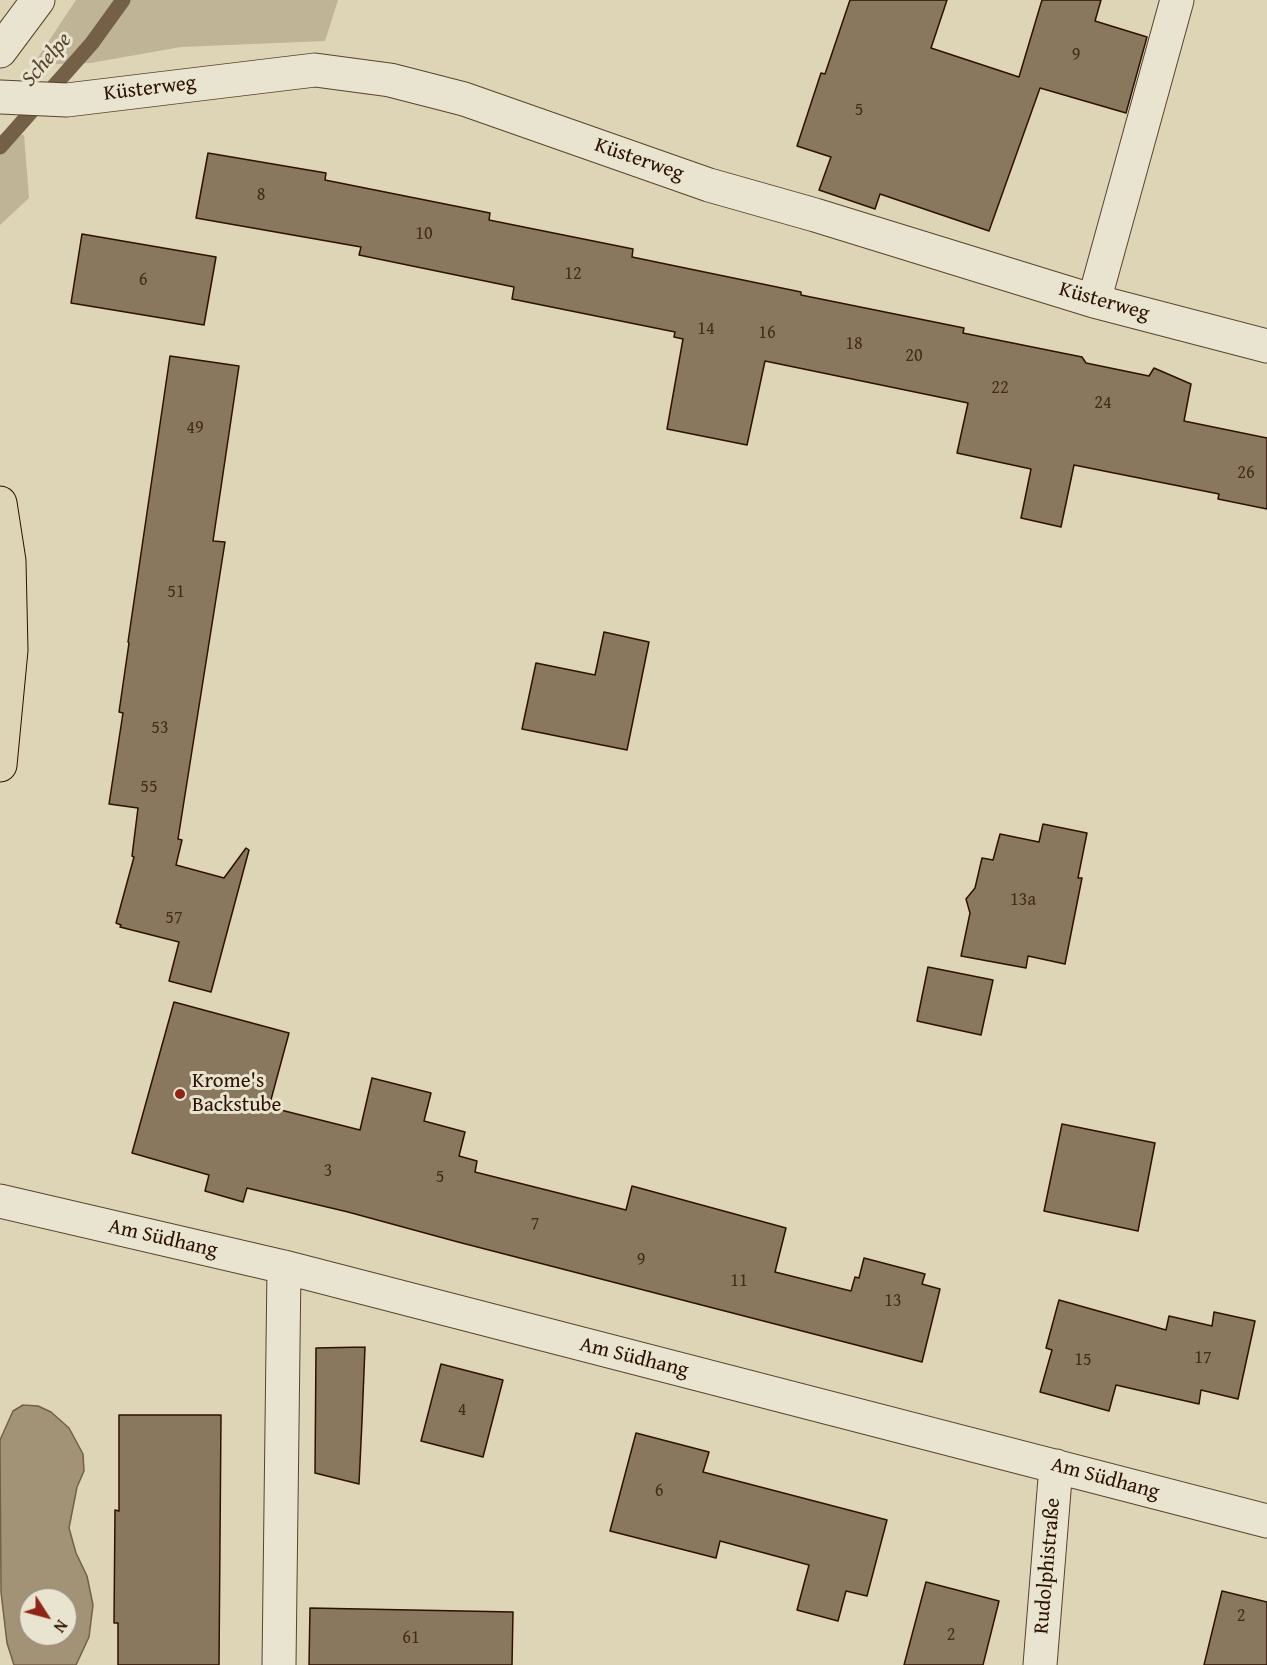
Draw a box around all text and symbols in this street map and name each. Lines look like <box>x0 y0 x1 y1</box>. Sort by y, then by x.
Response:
water label: Schelpe <box>16 27 78 93</box>
house number: 9 <box>1072 44 1080 66</box>
street label: Küsterweg <box>102 71 198 107</box>
house number: 5 <box>855 99 863 121</box>
street label: Küsterweg <box>591 133 687 187</box>
house number: 8 <box>257 184 265 206</box>
house number: 10 <box>415 223 433 245</box>
house number: 12 <box>564 263 582 285</box>
house number: 6 <box>139 269 147 291</box>
street label: Küsterweg <box>1056 277 1152 327</box>
house number: 14 <box>697 318 715 340</box>
house number: 16 <box>758 322 776 344</box>
house number: 18 <box>845 333 863 355</box>
house number: 20 <box>905 345 923 367</box>
house number: 22 <box>991 377 1009 399</box>
house number: 24 <box>1094 392 1112 414</box>
house number: 49 <box>186 417 204 439</box>
house number: 26 <box>1237 462 1255 484</box>
house number: 51 <box>167 581 185 603</box>
house number: 53 <box>151 717 169 739</box>
house number: 55 <box>140 776 158 798</box>
house number: 13a <box>1010 889 1036 911</box>
house number: 57 <box>165 907 183 929</box>
place label: Krome's Backstube <box>192 1069 281 1119</box>
marker: Krome's Backstube <box>173 1087 187 1101</box>
house number: 3 <box>324 1160 332 1182</box>
house number: 5 <box>436 1166 444 1188</box>
house number: 7 <box>531 1213 539 1235</box>
street label: Am Südhang <box>106 1214 220 1264</box>
house number: 9 <box>637 1249 645 1271</box>
house number: 11 <box>730 1270 748 1292</box>
house number: 13 <box>884 1290 902 1312</box>
street label: Am Südhang <box>577 1332 691 1384</box>
house number: 17 <box>1194 1347 1212 1369</box>
house number: 15 <box>1074 1349 1092 1371</box>
house number: 4 <box>458 1399 466 1421</box>
street label: Am Südhang <box>1048 1452 1162 1506</box>
house number: 6 <box>655 1480 663 1502</box>
street label: Rudolphistraße <box>1029 1497 1067 1635</box>
north arrow <box>18 1587 78 1647</box>
house number: 2 <box>1237 1605 1245 1627</box>
text: N <box>48 1615 74 1638</box>
house number: 2 <box>947 1624 955 1646</box>
house number: 61 <box>402 1627 420 1649</box>

